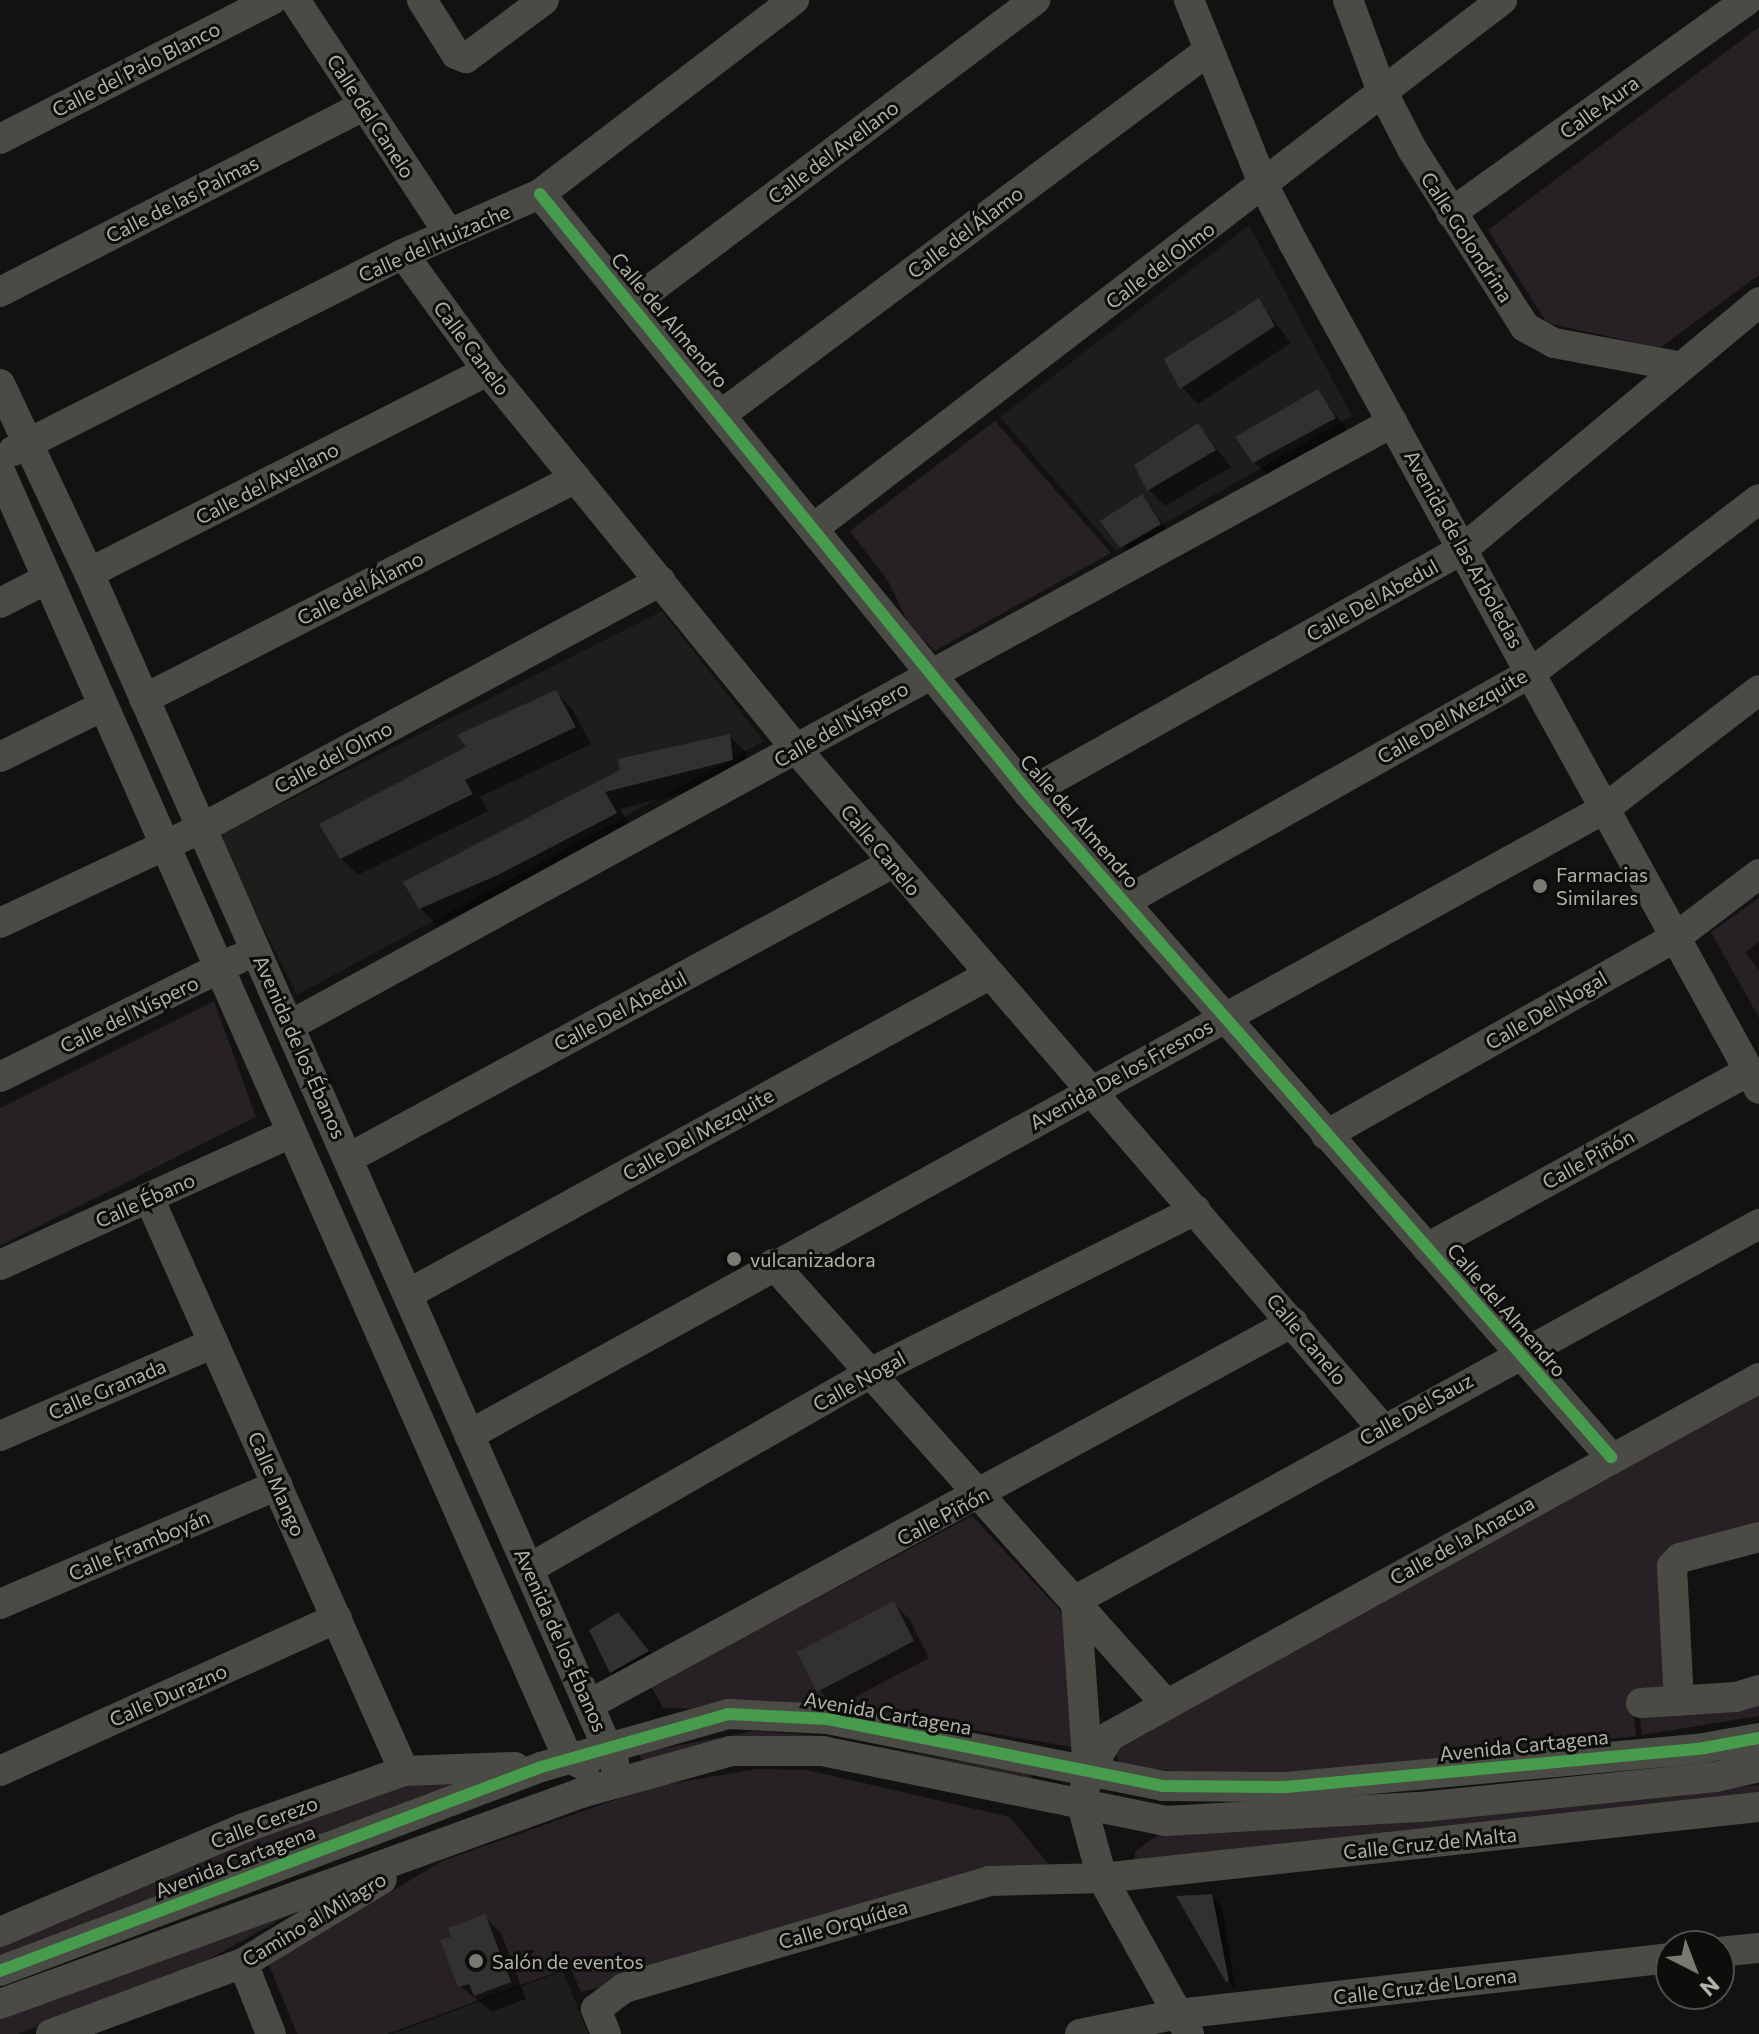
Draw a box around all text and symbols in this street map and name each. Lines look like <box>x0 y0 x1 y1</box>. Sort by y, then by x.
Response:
street label: Calle del Palo Blanco <box>48 16 224 122</box>
street label: Calle del Canelo <box>322 50 420 182</box>
street label: Calle Aura <box>1555 70 1643 144</box>
street label: Calle del Avellano <box>763 95 903 209</box>
street label: Calle de las Palmas <box>102 150 262 248</box>
street label: Calle Golondrina <box>1416 167 1518 307</box>
street label: Calle del Álamo <box>902 181 1028 283</box>
street label: Calle del Huizache <box>355 199 513 287</box>
street label: Calle del Olmo <box>1101 216 1219 314</box>
street label: Calle del Almendro <box>606 247 734 393</box>
street label: Calle Canelo <box>429 296 515 400</box>
street label: Calle del Avellano <box>192 437 342 529</box>
street label: Avenida de las Arboledas <box>1400 446 1528 652</box>
street label: Calle del Álamo <box>293 546 427 630</box>
street label: Calle Del Abedul <box>1302 554 1442 646</box>
street label: Calle Del Mezquite <box>1373 663 1531 769</box>
street label: Calle del Níspero <box>770 676 912 772</box>
street label: Calle del Olmo <box>270 716 396 798</box>
street label: Calle del Almendro <box>1015 749 1145 893</box>
street label: Calle Canelo <box>836 799 926 901</box>
place label: Farmacias Similares <box>1556 862 1648 909</box>
marker: Farmacias Similares <box>1531 877 1549 895</box>
street label: Avenida de los Ébanos <box>249 952 351 1142</box>
street label: Calle Del Abedul <box>550 966 690 1056</box>
street label: Calle Del Nogal <box>1481 966 1611 1054</box>
street label: Calle del Níspero <box>56 970 202 1058</box>
street label: Avenida De los Fresnos <box>1025 1014 1217 1134</box>
street label: Calle Del Mezquite <box>618 1083 778 1185</box>
street label: Calle Piñón <box>1538 1124 1638 1194</box>
street label: Calle Ébano <box>92 1167 198 1233</box>
street label: Calle del Almendro <box>1442 1238 1572 1382</box>
place label: vulcanizadora <box>750 1247 876 1271</box>
marker: vulcanizadora <box>725 1250 743 1268</box>
street label: Calle Canelo <box>1262 1288 1352 1390</box>
street label: Calle Nogal <box>809 1346 909 1416</box>
street label: Calle Granada <box>45 1353 169 1425</box>
street label: Calle Del Sauz <box>1355 1368 1477 1450</box>
street label: Calle Mango <box>243 1428 311 1540</box>
street label: Calle Piñón <box>893 1482 993 1550</box>
street label: Calle de la Anacua <box>1386 1490 1538 1590</box>
street label: Calle Framboyán <box>65 1504 213 1586</box>
street label: Avenida de los Ébanos <box>510 1545 612 1735</box>
street label: Calle Durazno <box>105 1658 231 1732</box>
street label: Avenida Cartagena <box>802 1686 974 1740</box>
street label: Avenida Cartagena <box>1438 1724 1610 1766</box>
street label: Calle Cerezo <box>207 1791 321 1853</box>
street label: Avenida Cartagena <box>151 1819 319 1903</box>
street label: Calle Cruz de Malta <box>1342 1822 1518 1864</box>
street label: Camino al Milagro <box>238 1867 390 1971</box>
street label: Calle Orquídea <box>776 1894 910 1954</box>
north arrow <box>1655 1930 1735 2010</box>
place label: Salón de eventos <box>492 1949 644 1973</box>
marker: Salón de eventos <box>467 1952 485 1970</box>
street label: Calle Cruz de Lorena <box>1332 1963 1518 2009</box>
text: N <box>1695 1971 1725 2002</box>

